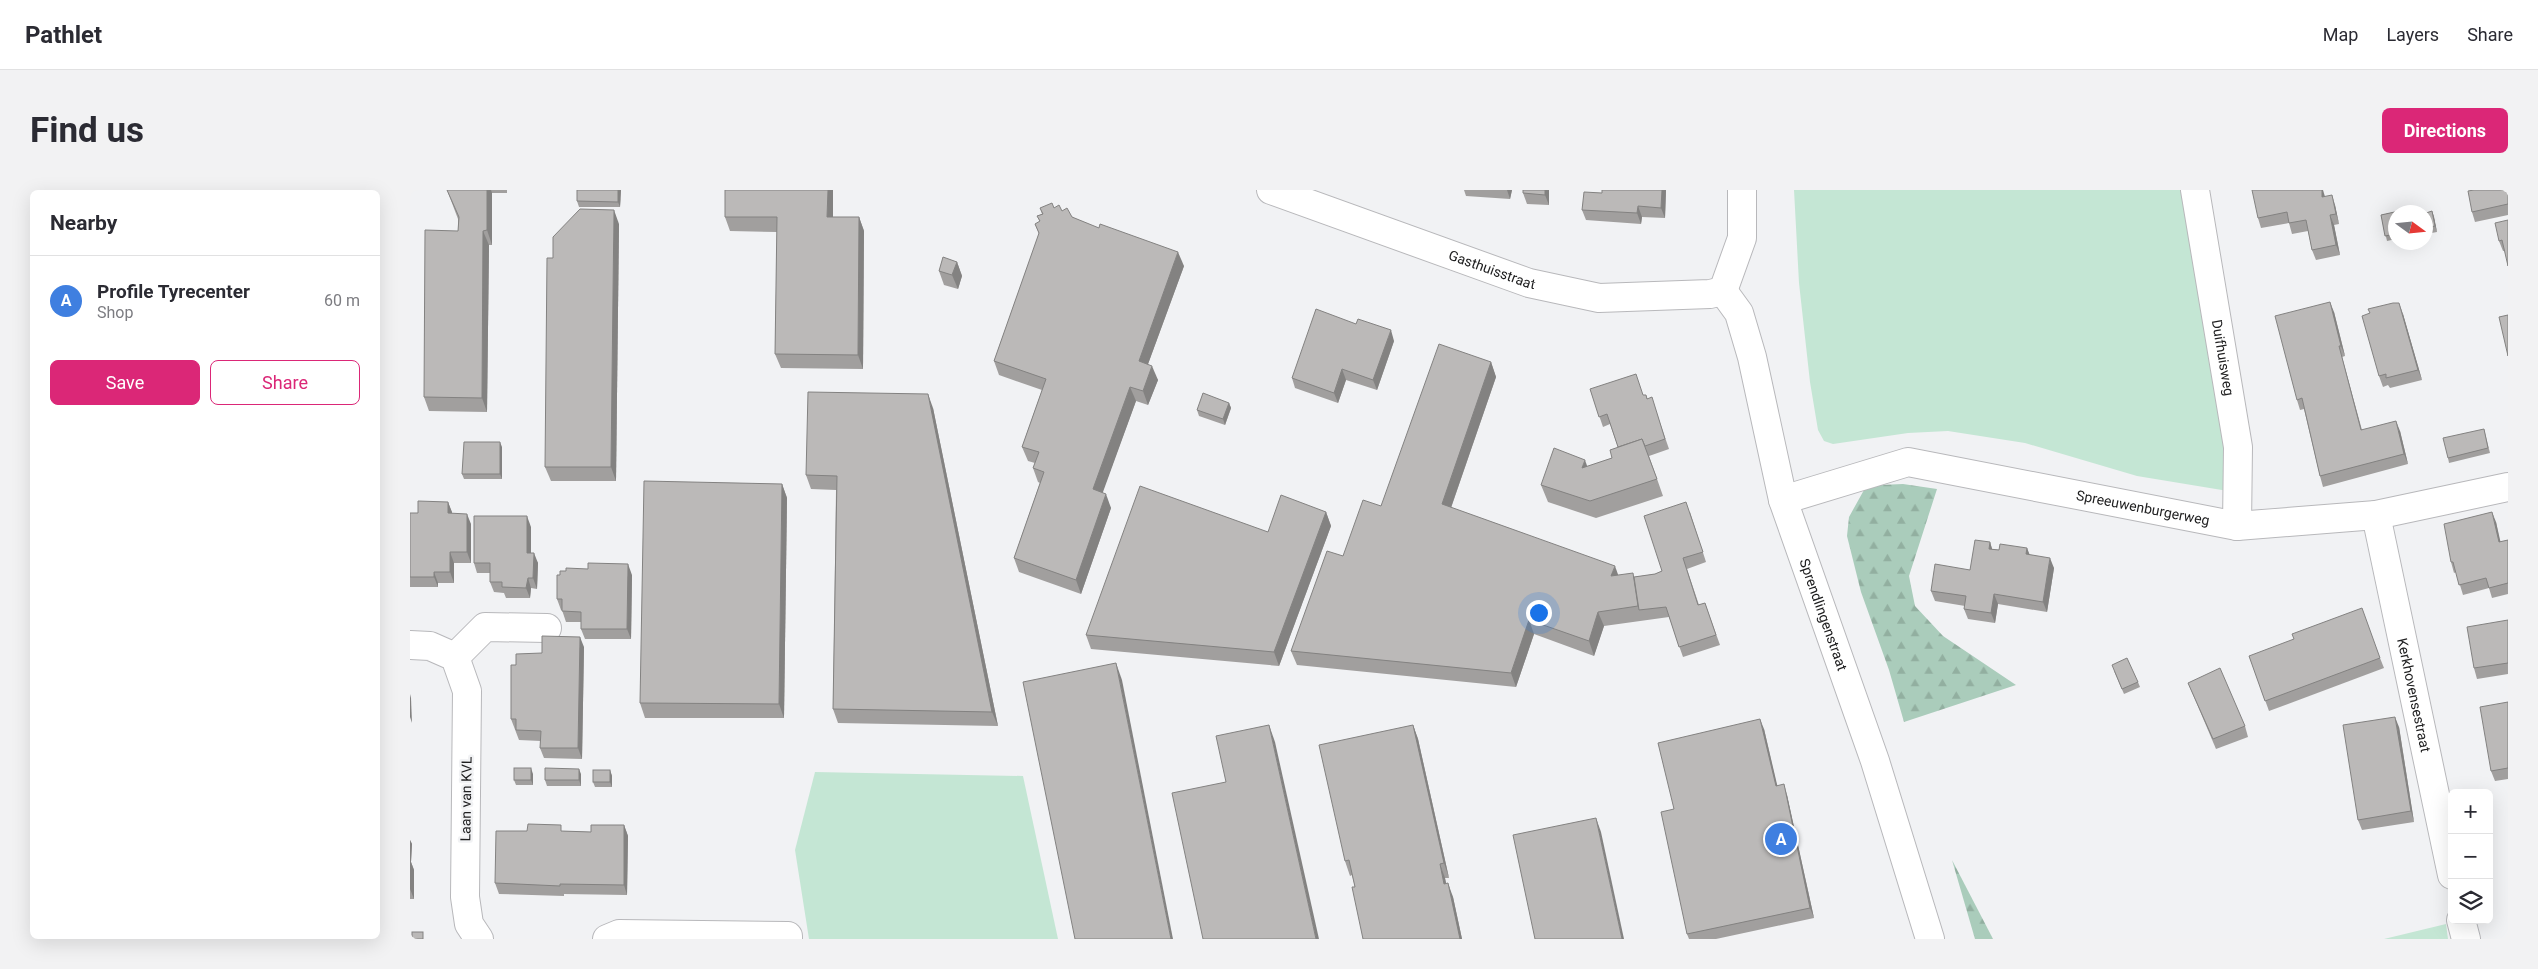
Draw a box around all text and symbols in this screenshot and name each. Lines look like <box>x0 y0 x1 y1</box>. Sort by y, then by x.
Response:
text: Pathlet <box>25 21 102 49</box>
text: Map <box>2323 24 2358 45</box>
text: Layers <box>2386 24 2439 45</box>
text: Share <box>2467 24 2513 45</box>
button: Directions <box>2382 108 2508 153</box>
text: Find us <box>30 110 144 151</box>
north arrow <box>2388 205 2433 250</box>
text: Nearby <box>50 211 117 235</box>
street label: Gasthuisstraat <box>1446 247 1537 292</box>
text: Profile Tyrecenter <box>97 280 250 303</box>
text: A <box>61 291 71 310</box>
text: 60 m <box>324 291 360 310</box>
text: Shop <box>97 303 133 322</box>
street label: Duifhuisweg <box>2209 318 2237 397</box>
button: Save <box>50 360 200 405</box>
button: Share <box>210 360 360 405</box>
street label: Spreeuwenburgerweg <box>2075 487 2211 528</box>
street label: Sprendlingenstraat <box>1796 557 1851 673</box>
your location <box>1526 600 1552 626</box>
street label: Kerkhovensestraat <box>2394 637 2434 754</box>
street label: Laan van KVL <box>457 756 475 841</box>
map controls <box>2448 789 2493 924</box>
button: + <box>2448 789 2493 834</box>
pin: A <box>1765 820 1797 858</box>
button: − <box>2448 834 2493 879</box>
button: layers <box>2448 879 2493 924</box>

